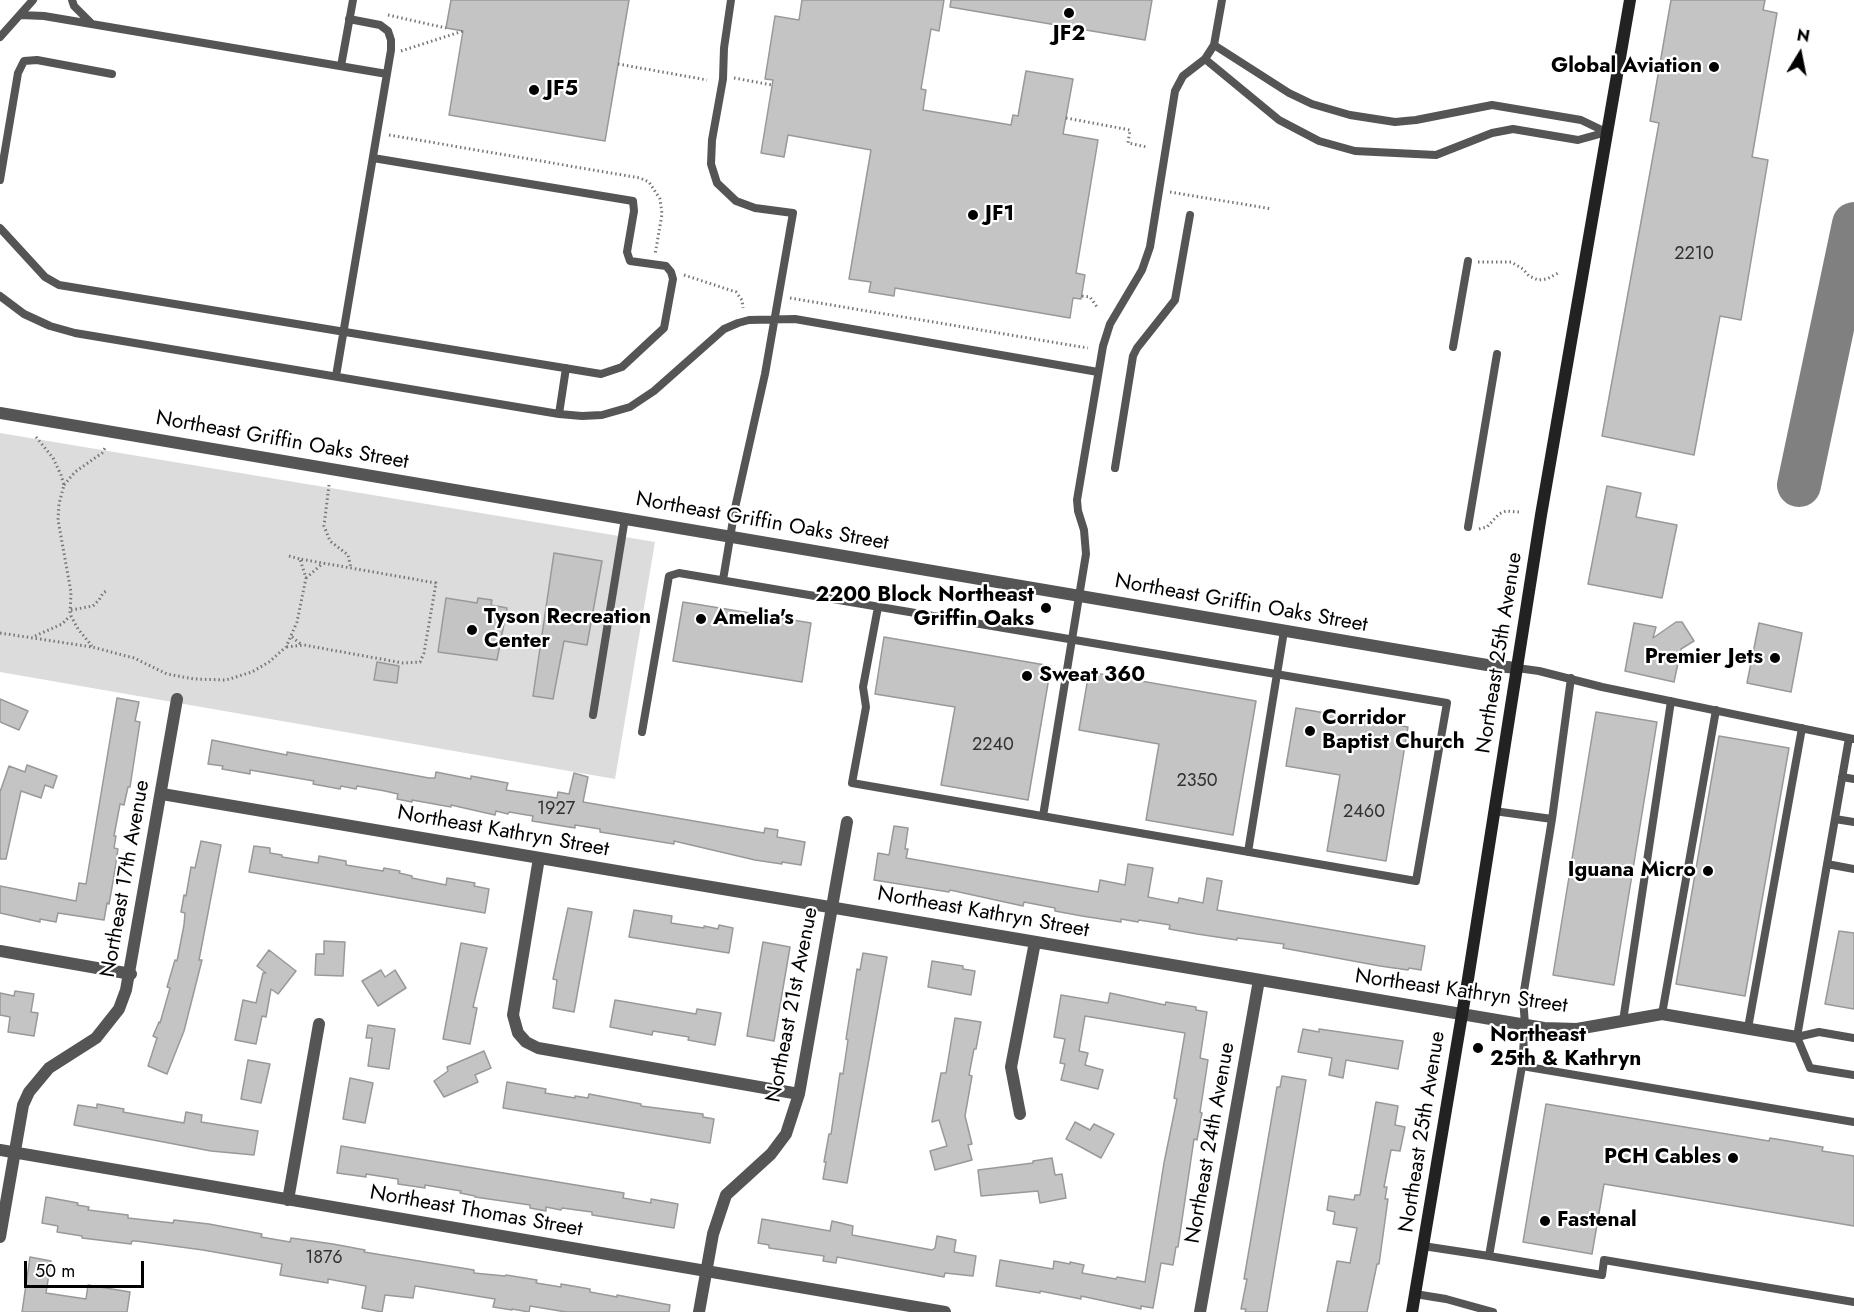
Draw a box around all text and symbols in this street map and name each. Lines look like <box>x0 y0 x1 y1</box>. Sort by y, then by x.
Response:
marker: JF2 <box>1062 6 1076 20</box>
place label: JF2 <box>1053 22 1085 48</box>
text: N <box>1795 23 1811 48</box>
north arrow <box>1770 24 1830 84</box>
place label: Global Aviation <box>1551 54 1702 80</box>
marker: Global Aviation <box>1707 60 1721 74</box>
place label: JF5 <box>546 77 578 103</box>
marker: JF5 <box>527 83 541 97</box>
place label: JF1 <box>985 202 1014 228</box>
marker: JF1 <box>966 208 980 222</box>
house number: 2210 <box>1674 244 1714 266</box>
street label: Northeast Griffin Oaks Street <box>154 406 410 476</box>
street label: Northeast Griffin Oaks Street <box>634 487 890 557</box>
street label: Northeast 25th Avenue <box>1472 551 1528 755</box>
street label: Northeast Griffin Oaks Street <box>1113 569 1369 639</box>
place label: 2200 Block Northeast Griffin Oaks <box>816 583 1034 633</box>
marker: 2200 Block Northeast Griffin Oaks <box>1039 601 1053 615</box>
place label: Tyson Recreation Center <box>484 605 651 655</box>
place label: Amelia's <box>713 606 794 632</box>
marker: Amelia's <box>694 612 708 626</box>
marker: Tyson Recreation Center <box>465 623 479 637</box>
place label: Premier Jets <box>1645 645 1763 671</box>
marker: Premier Jets <box>1768 651 1782 665</box>
place label: Sweat 360 <box>1039 663 1145 689</box>
marker: Sweat 360 <box>1020 669 1034 683</box>
place label: Corridor Baptist Church <box>1322 706 1465 756</box>
marker: Corridor Baptist Church <box>1303 724 1317 738</box>
house number: 2240 <box>972 735 1014 757</box>
house number: 2350 <box>1176 771 1218 793</box>
street label: Northeast 17th Avenue <box>96 778 156 980</box>
house number: 1927 <box>537 799 575 821</box>
street label: Northeast Kathryn Street <box>395 801 611 863</box>
house number: 2460 <box>1343 802 1385 824</box>
place label: Iguana Micro <box>1568 858 1696 884</box>
marker: Iguana Micro <box>1701 864 1715 878</box>
street label: Northeast Kathryn Street <box>875 882 1091 944</box>
street label: Northeast 21st Avenue <box>762 905 824 1105</box>
street label: Northeast Kathryn Street <box>1353 965 1569 1019</box>
place label: Northeast 25th & Kathryn <box>1490 1023 1641 1073</box>
street label: Northeast 25th Avenue <box>1395 1030 1451 1234</box>
street label: Northeast 24th Avenue <box>1181 1041 1241 1245</box>
marker: Northeast 25th & Kathryn <box>1471 1041 1485 1055</box>
place label: PCH Cables <box>1604 1145 1721 1171</box>
marker: PCH Cables <box>1726 1151 1740 1165</box>
street label: Northeast Thomas Street <box>368 1181 584 1243</box>
place label: Fastenal <box>1557 1208 1637 1234</box>
marker: Fastenal <box>1538 1214 1552 1228</box>
house number: 1876 <box>305 1248 343 1270</box>
scale bar <box>27 1249 147 1287</box>
text: 50 m <box>35 1258 75 1284</box>

